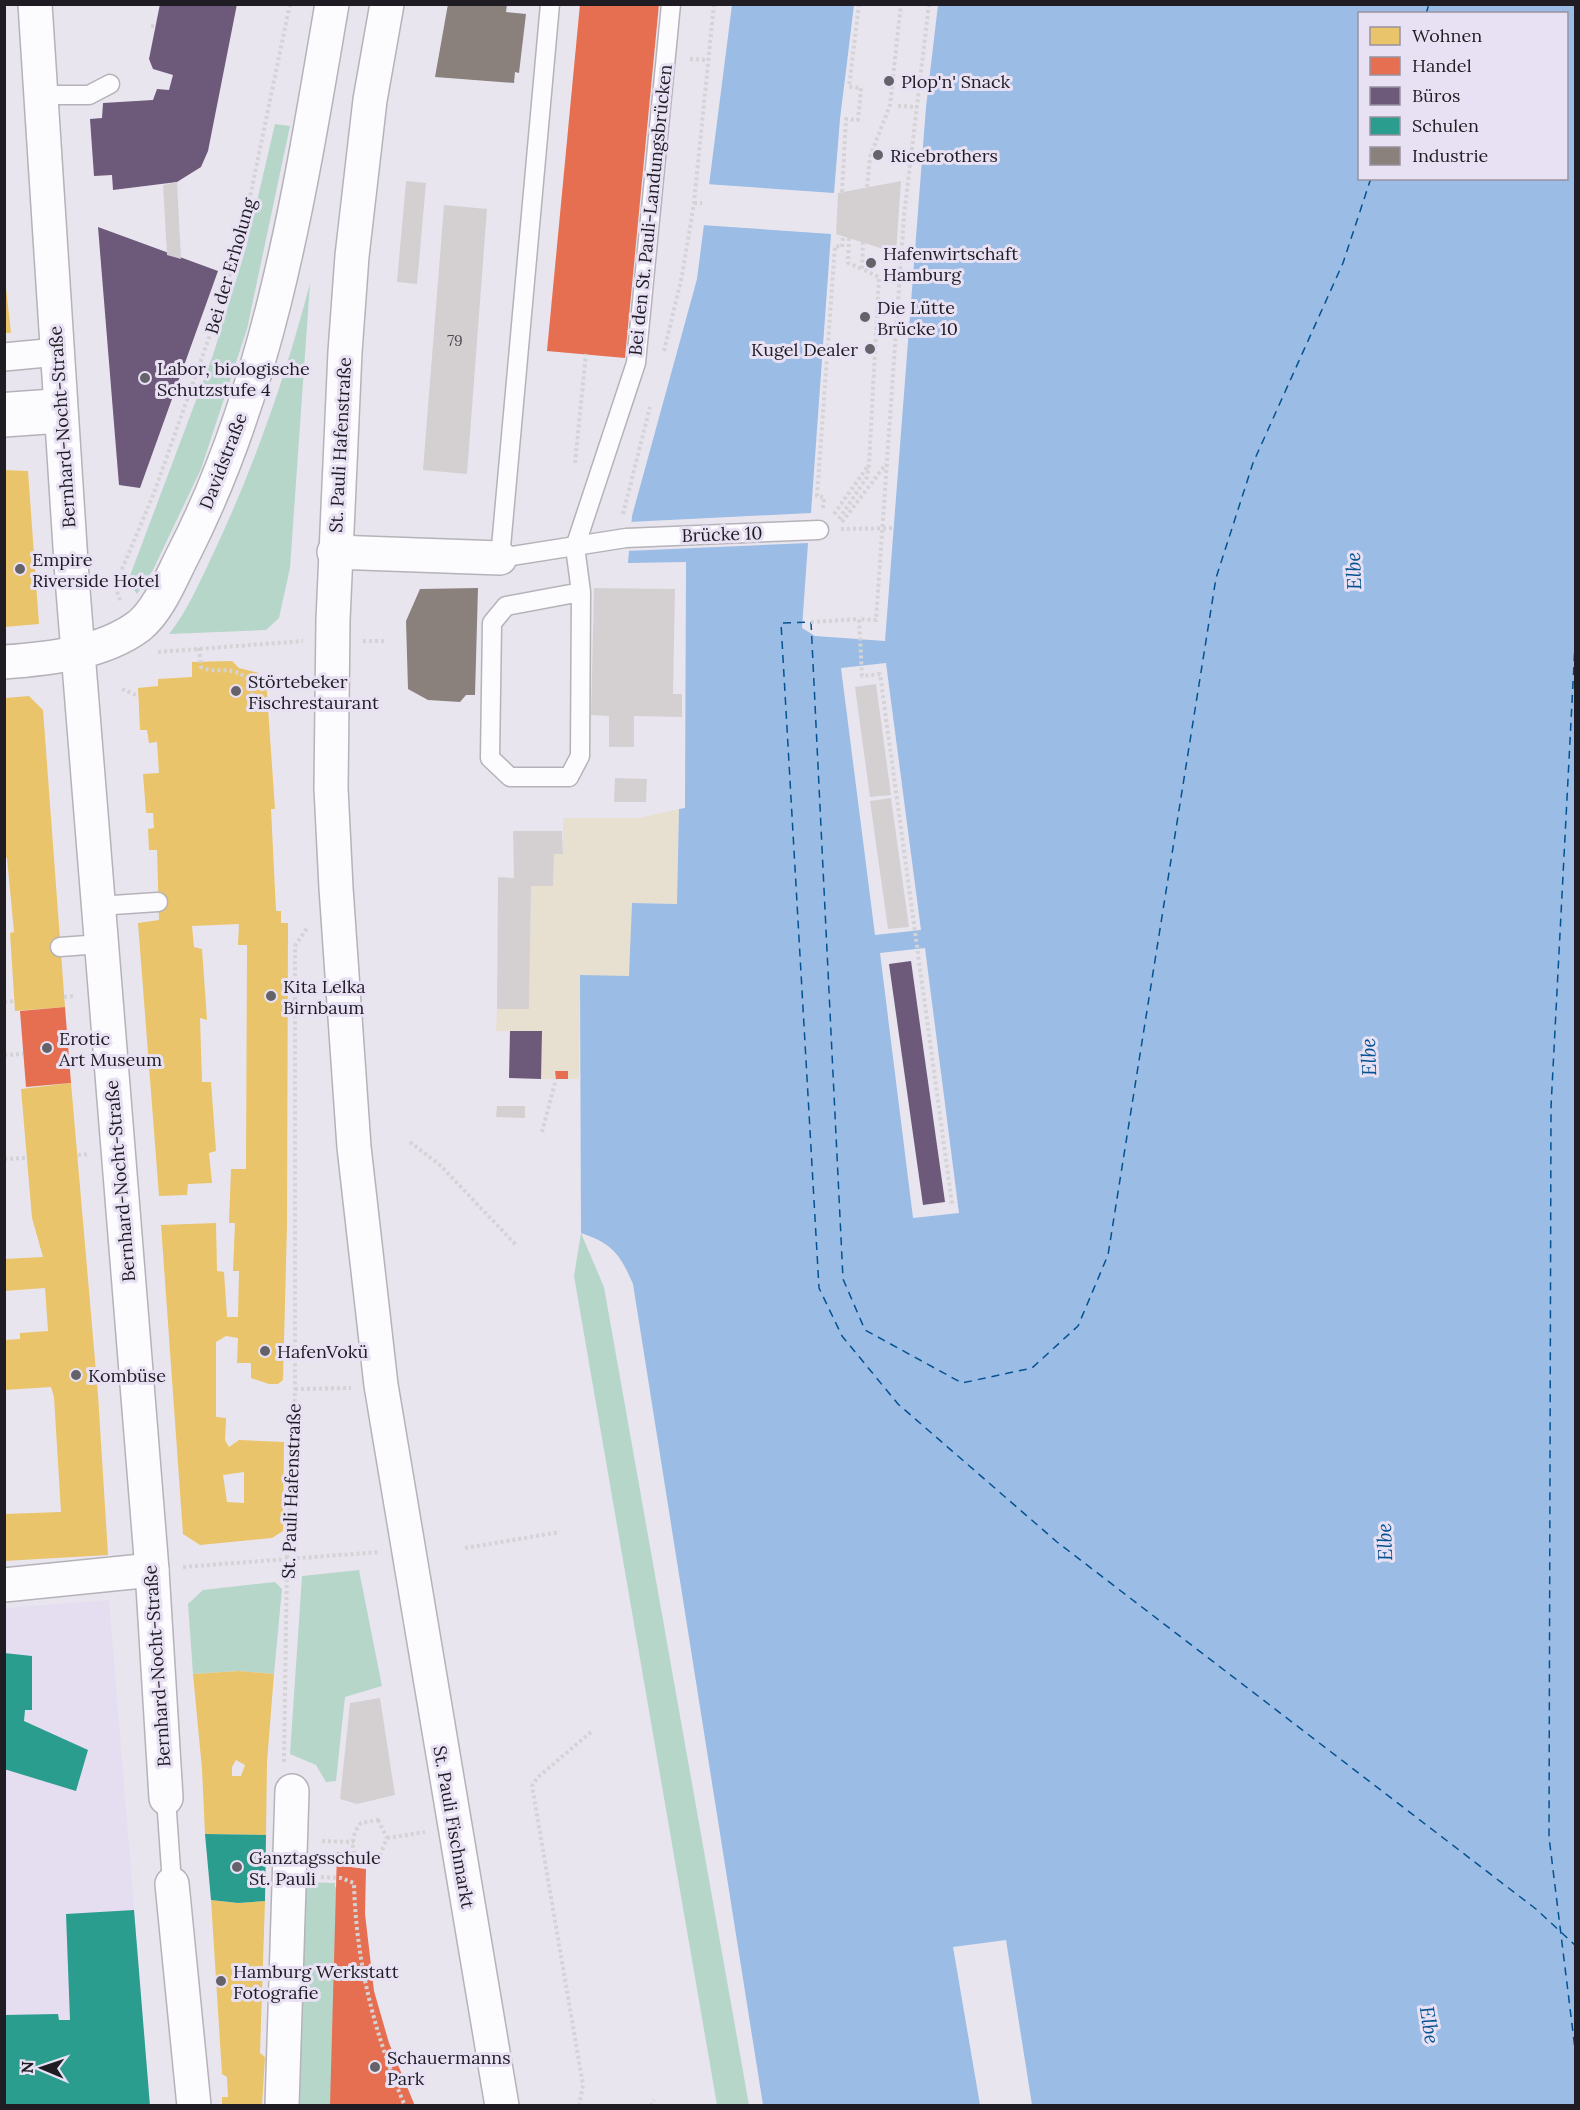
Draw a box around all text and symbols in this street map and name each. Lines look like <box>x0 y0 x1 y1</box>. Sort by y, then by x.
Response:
legend <box>1358 12 1568 180</box>
text: Wohnen <box>1412 24 1482 47</box>
text: Handel <box>1412 54 1472 77</box>
street label: Bei den St. Pauli-Landungsbrücken <box>623 63 677 357</box>
place label: Plop'n' Snack <box>901 70 1011 93</box>
marker: Plop'n' Snack <box>882 74 896 88</box>
text: Büros <box>1412 84 1460 107</box>
text: Schulen <box>1412 114 1479 137</box>
place label: Ricebrothers <box>890 144 998 167</box>
text: Industrie <box>1412 144 1488 167</box>
marker: Ricebrothers <box>871 148 885 162</box>
street label: Bei der Erholung <box>200 194 261 337</box>
place label: Hafenwirtschaft Hamburg <box>883 242 1018 286</box>
marker: Hafenwirtschaft Hamburg <box>864 256 878 270</box>
place label: Die Lütte Brücke 10 <box>877 296 958 340</box>
marker: Die Lütte Brücke 10 <box>858 310 872 324</box>
street label: Bernhard-Nocht-Straße <box>43 325 81 529</box>
house number: 79 <box>447 331 463 350</box>
place label: Kugel Dealer <box>751 338 858 361</box>
marker: Kugel Dealer <box>863 342 877 356</box>
street label: St. Pauli Hafenstraße <box>324 356 356 533</box>
place label: Labor, biologische Schutzstufe 4 <box>157 357 310 401</box>
marker: Labor, biologische Schutzstufe 4 <box>138 371 152 385</box>
street label: Davidstraße <box>194 409 252 513</box>
street label: Brücke 10 <box>681 521 763 547</box>
place label: Empire Riverside Hotel <box>32 548 159 592</box>
water label: Elbe <box>1340 552 1366 590</box>
marker: Empire Riverside Hotel <box>13 562 27 576</box>
place label: Störtebeker Fischrestaurant <box>248 670 379 714</box>
marker: Störtebeker Fischrestaurant <box>229 684 243 698</box>
place label: Kita Lelka Birnbaum <box>283 975 366 1019</box>
marker: Kita Lelka Birnbaum <box>264 989 278 1003</box>
place label: Erotic Art Museum <box>58 1027 162 1071</box>
water label: Elbe <box>1355 1038 1381 1076</box>
marker: Erotic Art Museum <box>40 1041 54 1055</box>
street label: Bernhard-Nocht-Straße <box>100 1079 140 1283</box>
place label: HafenVokü <box>277 1340 368 1363</box>
marker: HafenVokü <box>258 1344 272 1358</box>
place label: Kombüse <box>88 1364 166 1387</box>
marker: Kombüse <box>69 1368 83 1382</box>
street label: St. Pauli Hafenstraße <box>276 1403 306 1579</box>
water label: Elbe <box>1371 1523 1397 1561</box>
street label: Bernhard-Nocht-Straße <box>138 1564 176 1768</box>
street label: St. Pauli Fischmarkt <box>428 1744 480 1910</box>
place label: Ganztagsschule St. Pauli <box>249 1846 381 1890</box>
marker: Ganztagsschule St. Pauli <box>230 1860 244 1874</box>
place label: Hamburg Werkstatt Fotografie <box>233 1960 399 2004</box>
marker: Hamburg Werkstatt Fotografie <box>214 1974 228 1988</box>
water label: Elbe <box>1415 2004 1445 2046</box>
north arrow <box>12 2038 72 2098</box>
place label: Schauermanns Park <box>387 2046 511 2090</box>
marker: Schauermanns Park <box>368 2060 382 2074</box>
text: N <box>17 2061 37 2074</box>

